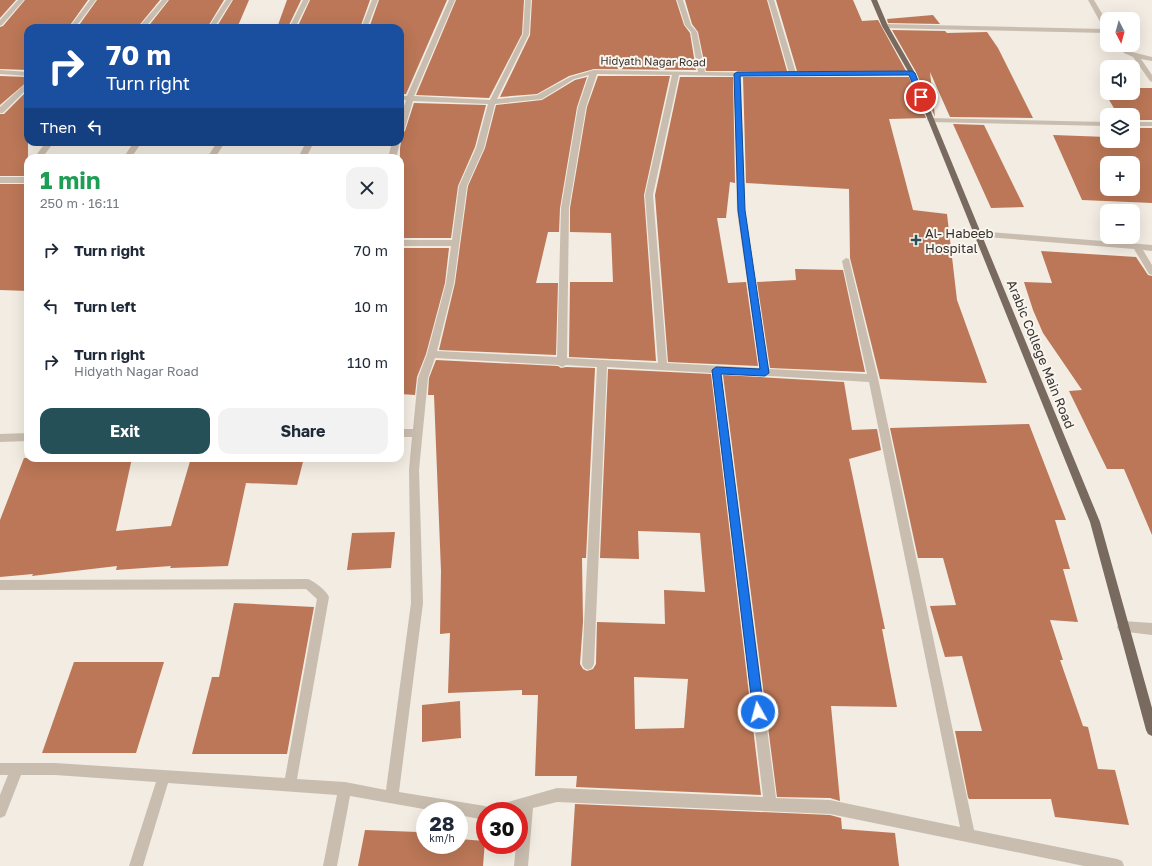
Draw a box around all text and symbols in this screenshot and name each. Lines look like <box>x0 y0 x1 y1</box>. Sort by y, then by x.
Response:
north arrow <box>1100 12 1140 52</box>
map controls <box>1100 12 1140 244</box>
text: 70 m <box>106 38 171 71</box>
icon: right <box>40 40 92 92</box>
street label: Hidyath Nagar Road <box>600 54 706 68</box>
button: sound <box>1100 60 1140 100</box>
text: Turn right <box>106 72 190 94</box>
pin <box>904 80 938 114</box>
icon: arrive <box>910 86 932 108</box>
button: layers <box>1100 108 1140 148</box>
icon: left <box>84 116 106 138</box>
text: Then <box>40 118 76 136</box>
button: + <box>1100 156 1140 196</box>
text: 1 min <box>40 165 100 194</box>
button: close <box>346 167 388 209</box>
text: 250 m · 16:11 <box>40 195 119 211</box>
button: − <box>1100 204 1140 244</box>
place label: Al- Habeeb Hospital <box>925 225 994 256</box>
marker: Al- Habeeb Hospital <box>910 234 922 246</box>
icon: right <box>40 239 62 261</box>
text: Turn right <box>74 241 145 259</box>
text: 70 m <box>354 241 388 259</box>
street label: Arabic College Main Road <box>1004 277 1078 431</box>
icon: left <box>40 295 62 317</box>
text: Turn left <box>74 297 136 315</box>
text: 10 m <box>354 297 388 315</box>
text: Turn right <box>74 345 145 363</box>
icon: right <box>40 351 62 373</box>
text: 110 m <box>347 353 388 371</box>
text: Hidyath Nagar Road <box>74 363 199 379</box>
button: Exit <box>40 408 210 454</box>
button: Share <box>218 408 388 454</box>
position arrow <box>737 691 779 733</box>
speed limit sign: 30 <box>476 802 528 854</box>
text: 28 <box>429 811 454 835</box>
text: km/h <box>429 832 455 844</box>

